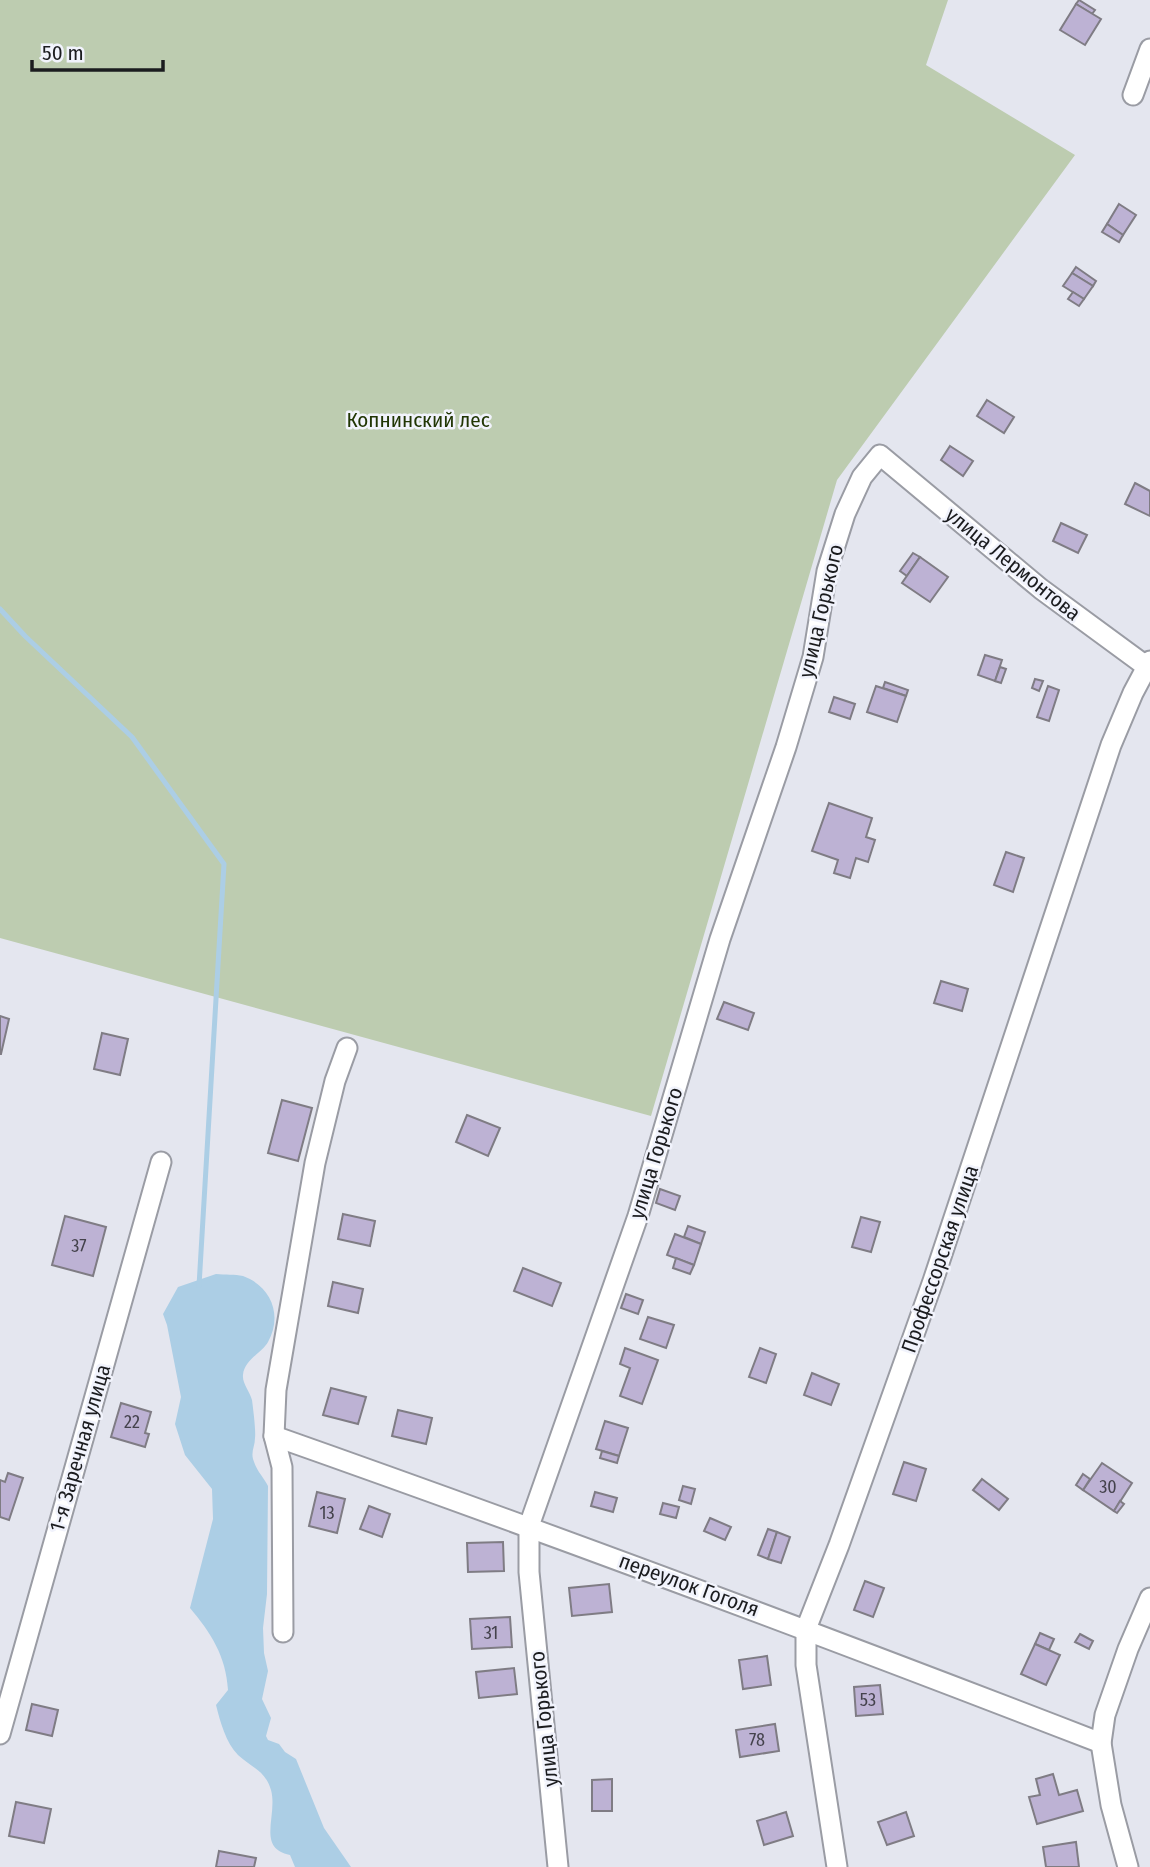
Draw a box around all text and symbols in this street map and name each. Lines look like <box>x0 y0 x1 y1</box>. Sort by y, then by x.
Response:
scale bar <box>32 28 163 72</box>
text: 50 m <box>42 40 84 66</box>
park label: Копнинский лес <box>346 407 490 433</box>
street label: улица Лермонтова <box>940 502 1086 626</box>
street label: улица Горького <box>793 542 849 680</box>
street label: улица Горького <box>624 1084 688 1222</box>
street label: Профессорская улица <box>896 1162 984 1356</box>
house number: 37 <box>71 1235 87 1257</box>
street label: 1-я Заречная улица <box>44 1361 116 1535</box>
house number: 22 <box>124 1411 140 1433</box>
house number: 30 <box>1099 1476 1117 1498</box>
house number: 13 <box>319 1502 335 1524</box>
street label: переулок Гоголя <box>615 1548 763 1622</box>
house number: 31 <box>484 1622 498 1644</box>
street label: улица Горького <box>524 1650 564 1788</box>
house number: 53 <box>860 1689 876 1711</box>
house number: 78 <box>749 1729 765 1751</box>

